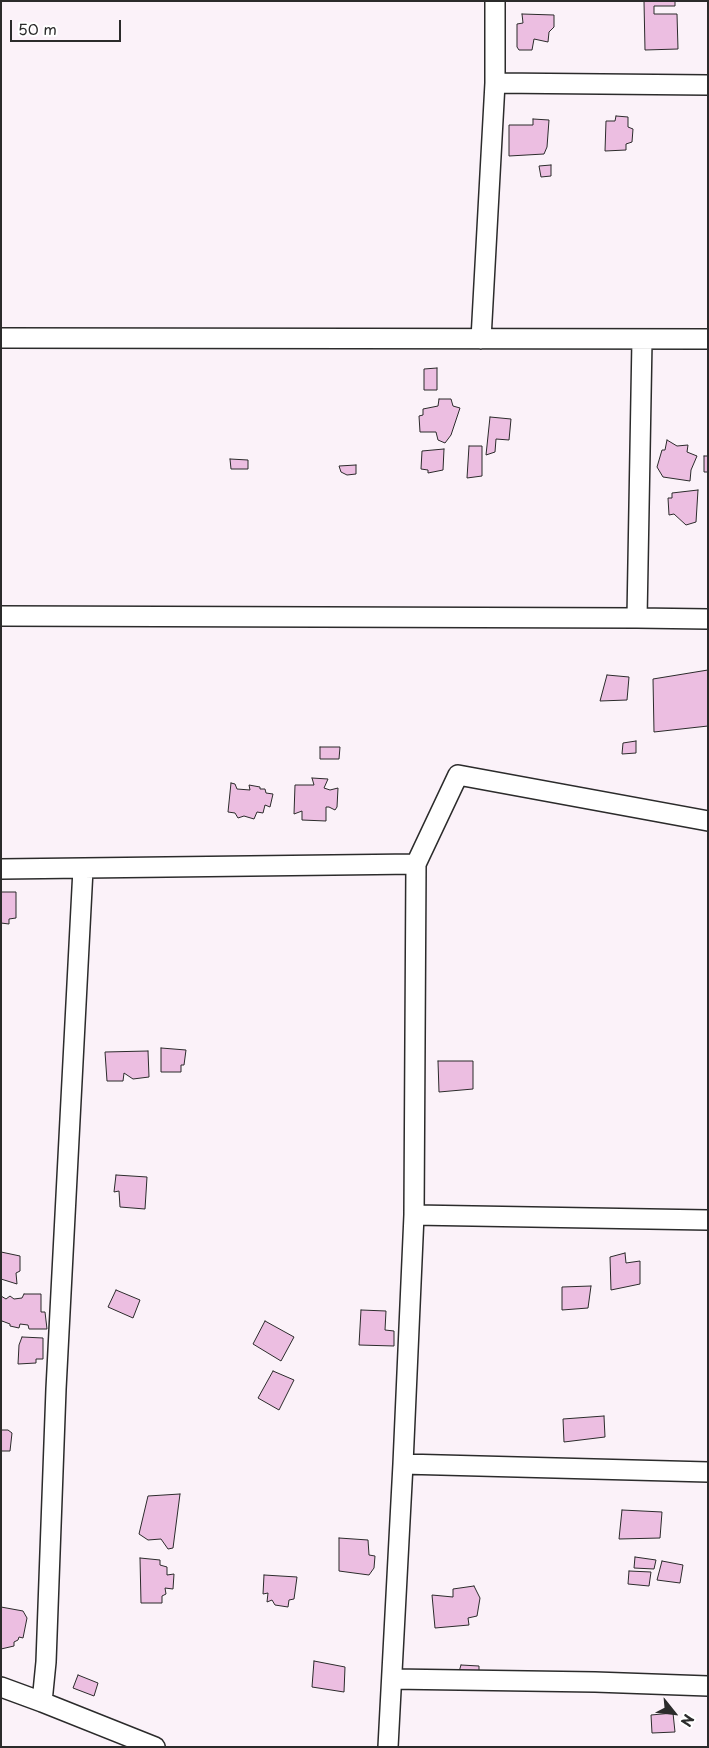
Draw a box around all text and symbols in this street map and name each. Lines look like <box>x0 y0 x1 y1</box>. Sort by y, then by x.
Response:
scale bar <box>12 10 124 42</box>
text: 50 m <box>18 17 57 40</box>
north arrow <box>649 1688 699 1738</box>
text: N <box>676 1711 699 1730</box>

